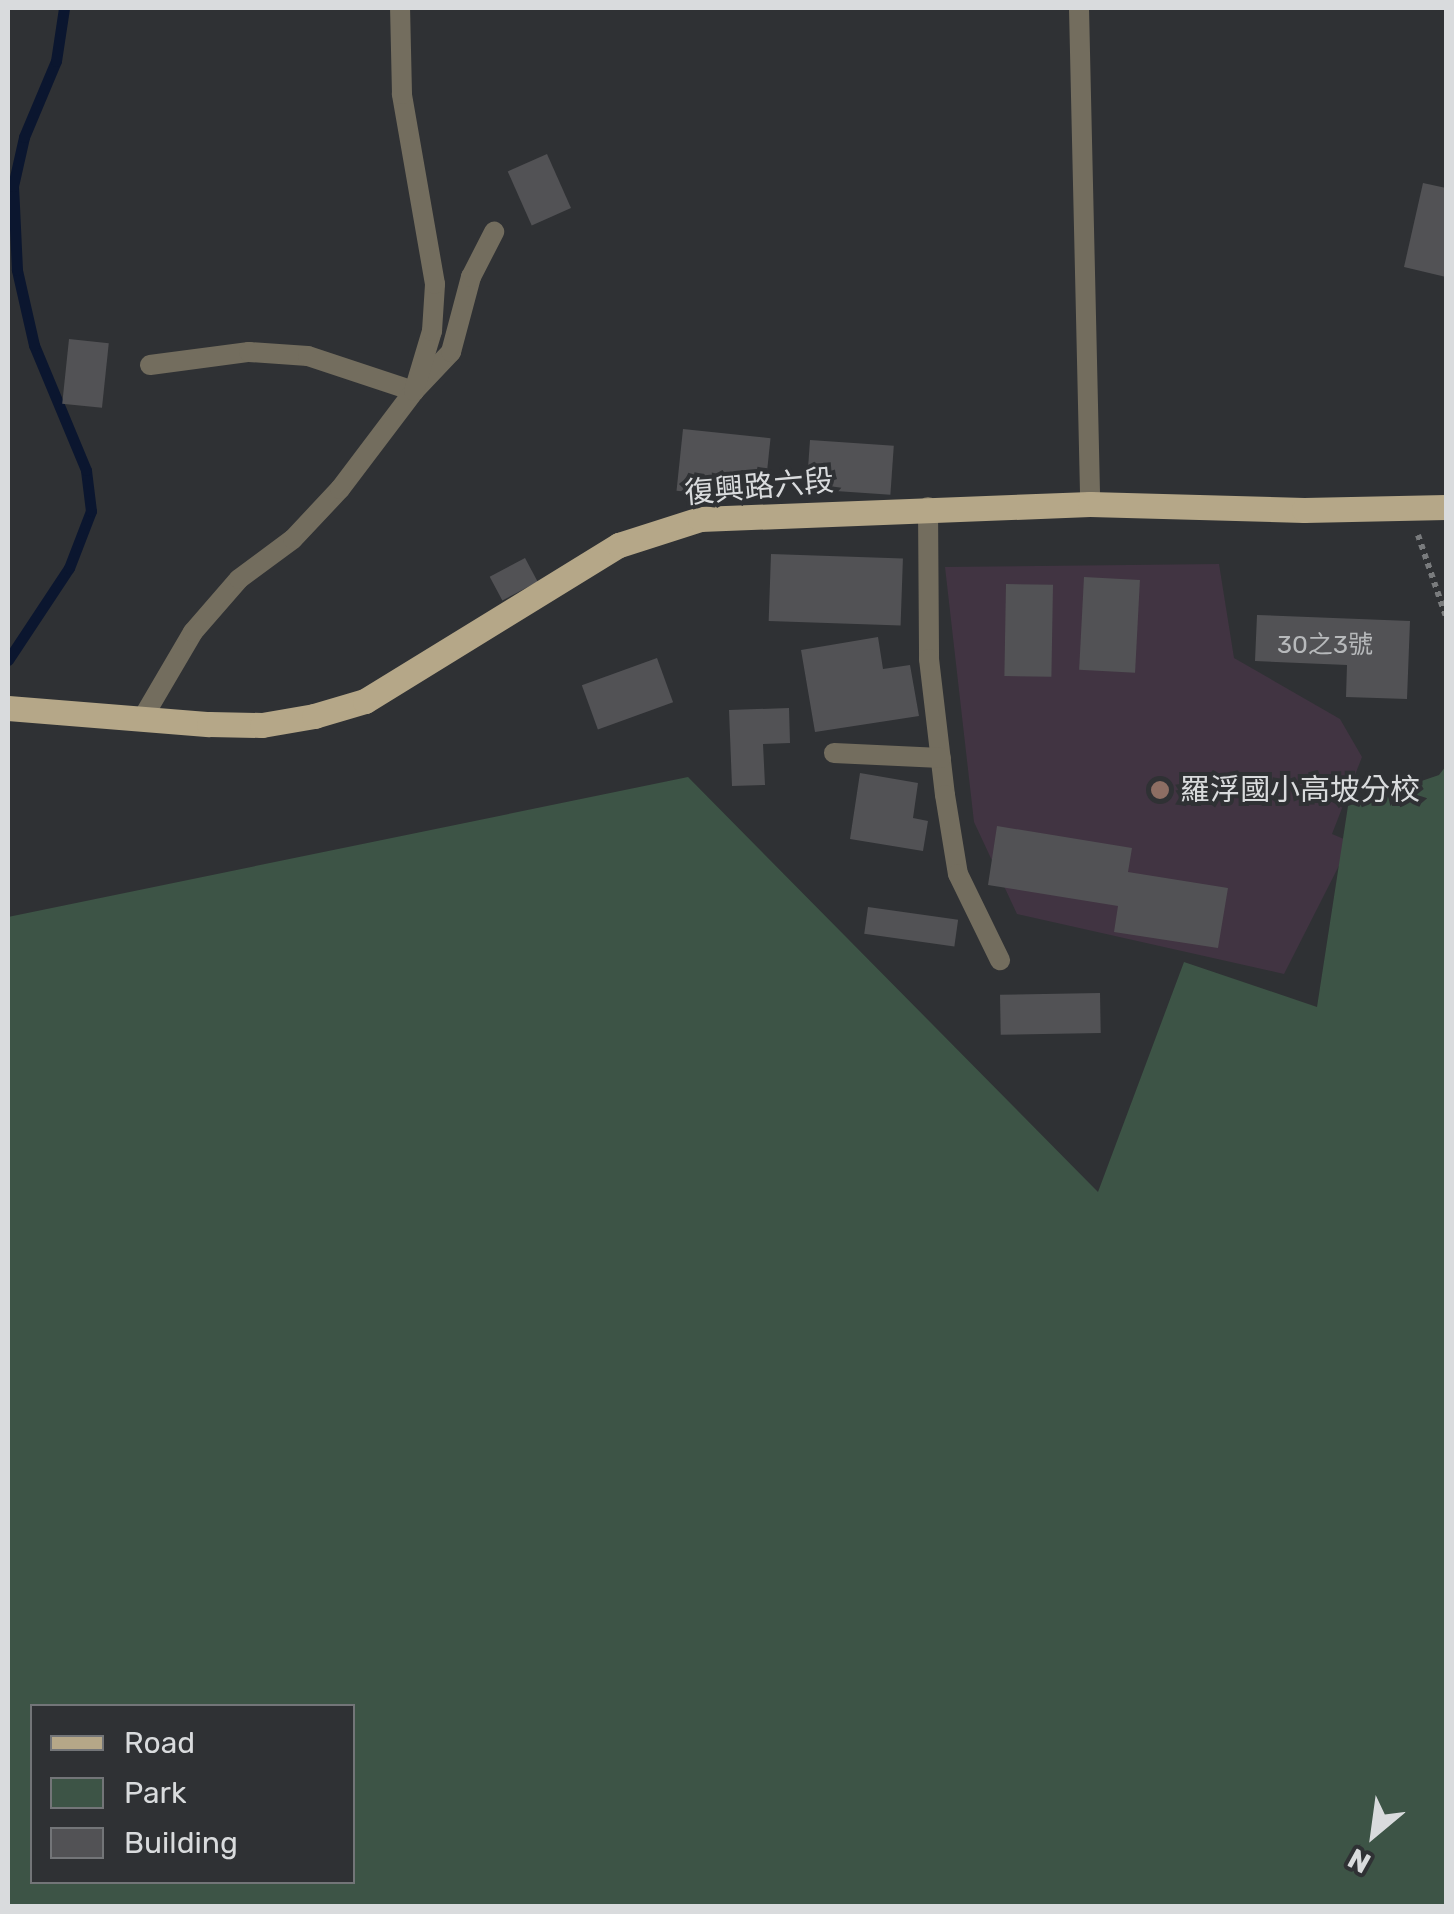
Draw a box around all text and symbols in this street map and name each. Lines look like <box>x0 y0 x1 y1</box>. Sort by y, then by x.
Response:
street label: 復興路六段 <box>683 463 835 511</box>
house number: 30之3號 <box>1277 630 1373 660</box>
place label: 羅浮國小高坡分校 <box>1180 772 1420 808</box>
marker: 羅浮國小高坡分校 <box>1149 779 1171 801</box>
legend <box>30 1704 355 1884</box>
text: Road <box>124 1725 195 1761</box>
text: Park <box>124 1775 186 1811</box>
north arrow <box>1324 1784 1424 1884</box>
text: Building <box>124 1825 238 1861</box>
text: N <box>1342 1841 1376 1880</box>

